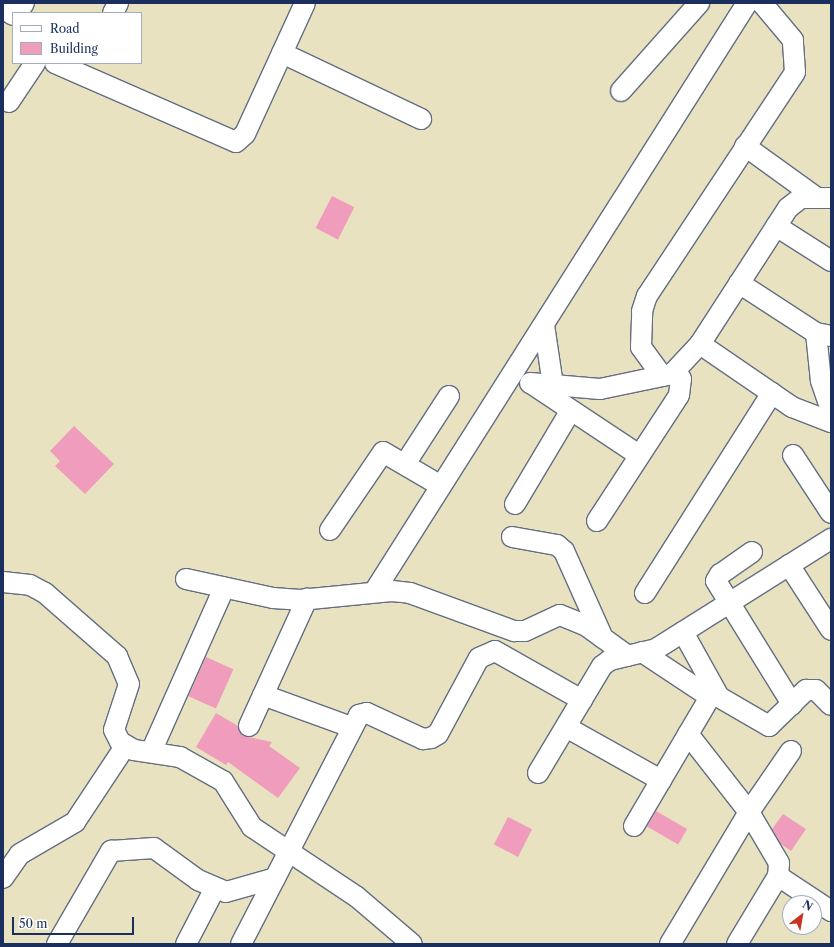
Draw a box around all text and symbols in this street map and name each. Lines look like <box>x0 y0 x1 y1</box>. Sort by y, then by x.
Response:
legend <box>12 12 142 64</box>
text: Road <box>50 21 80 36</box>
text: Building <box>50 41 98 56</box>
north arrow <box>782 895 822 935</box>
text: N <box>800 897 815 914</box>
scale bar <box>14 909 136 935</box>
text: 50 m <box>19 916 48 931</box>

